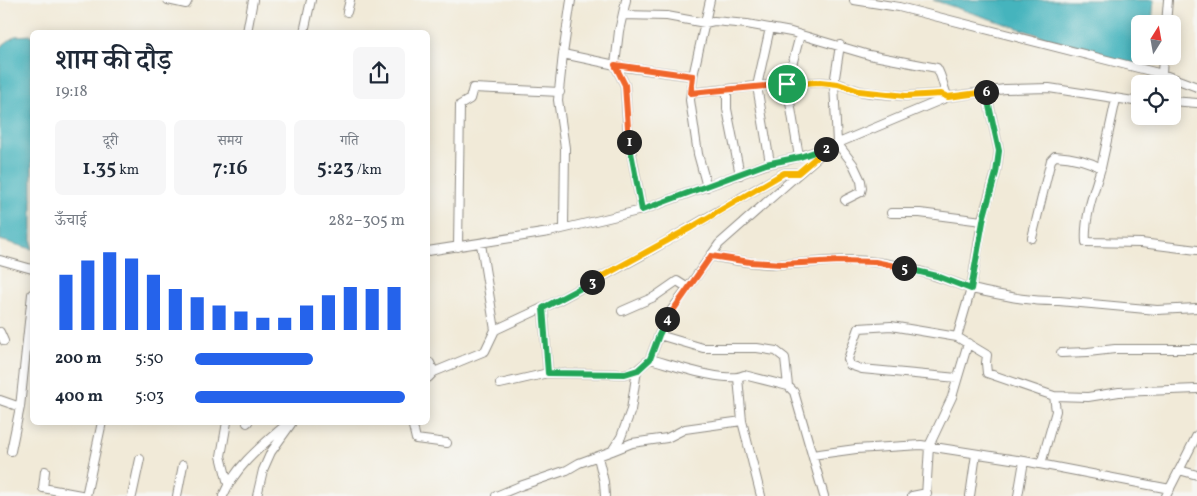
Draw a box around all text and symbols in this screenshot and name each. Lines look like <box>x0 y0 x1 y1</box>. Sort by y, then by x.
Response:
north arrow <box>1131 15 1181 65</box>
map controls <box>1131 15 1181 125</box>
text: शाम की दौड़ <box>55 42 172 81</box>
button: share <box>353 47 405 99</box>
pin <box>766 63 808 105</box>
icon: arrive <box>773 70 801 98</box>
button: locate <box>1131 75 1181 125</box>
pin: 6 <box>974 80 998 104</box>
text: 19:18 <box>55 81 88 103</box>
text: 6 <box>983 83 990 102</box>
pin: 1 <box>616 130 642 154</box>
text: दूरी <box>103 132 118 151</box>
text: समय <box>218 132 242 151</box>
text: गति <box>340 132 358 151</box>
text: 1 <box>627 133 632 152</box>
pin: 2 <box>814 136 838 162</box>
text: 2 <box>823 140 830 159</box>
text: 1.35 <box>82 154 116 183</box>
text: 7:16 <box>212 154 248 183</box>
text: 5:23 <box>317 154 354 183</box>
text: km <box>116 161 139 180</box>
text: /km <box>354 161 382 180</box>
text: ऊँचाई <box>55 210 87 232</box>
text: 282–305 m <box>328 210 405 232</box>
pin: 5 <box>892 256 916 280</box>
text: 5 <box>901 259 908 278</box>
pin: 3 <box>580 270 604 294</box>
text: 3 <box>589 273 596 292</box>
pin: 4 <box>654 306 680 332</box>
text: 4 <box>663 310 672 329</box>
text: 200 m <box>55 348 102 370</box>
text: 5:50 <box>135 348 163 370</box>
text: 400 m <box>55 386 103 408</box>
text: 5:03 <box>135 386 164 408</box>

